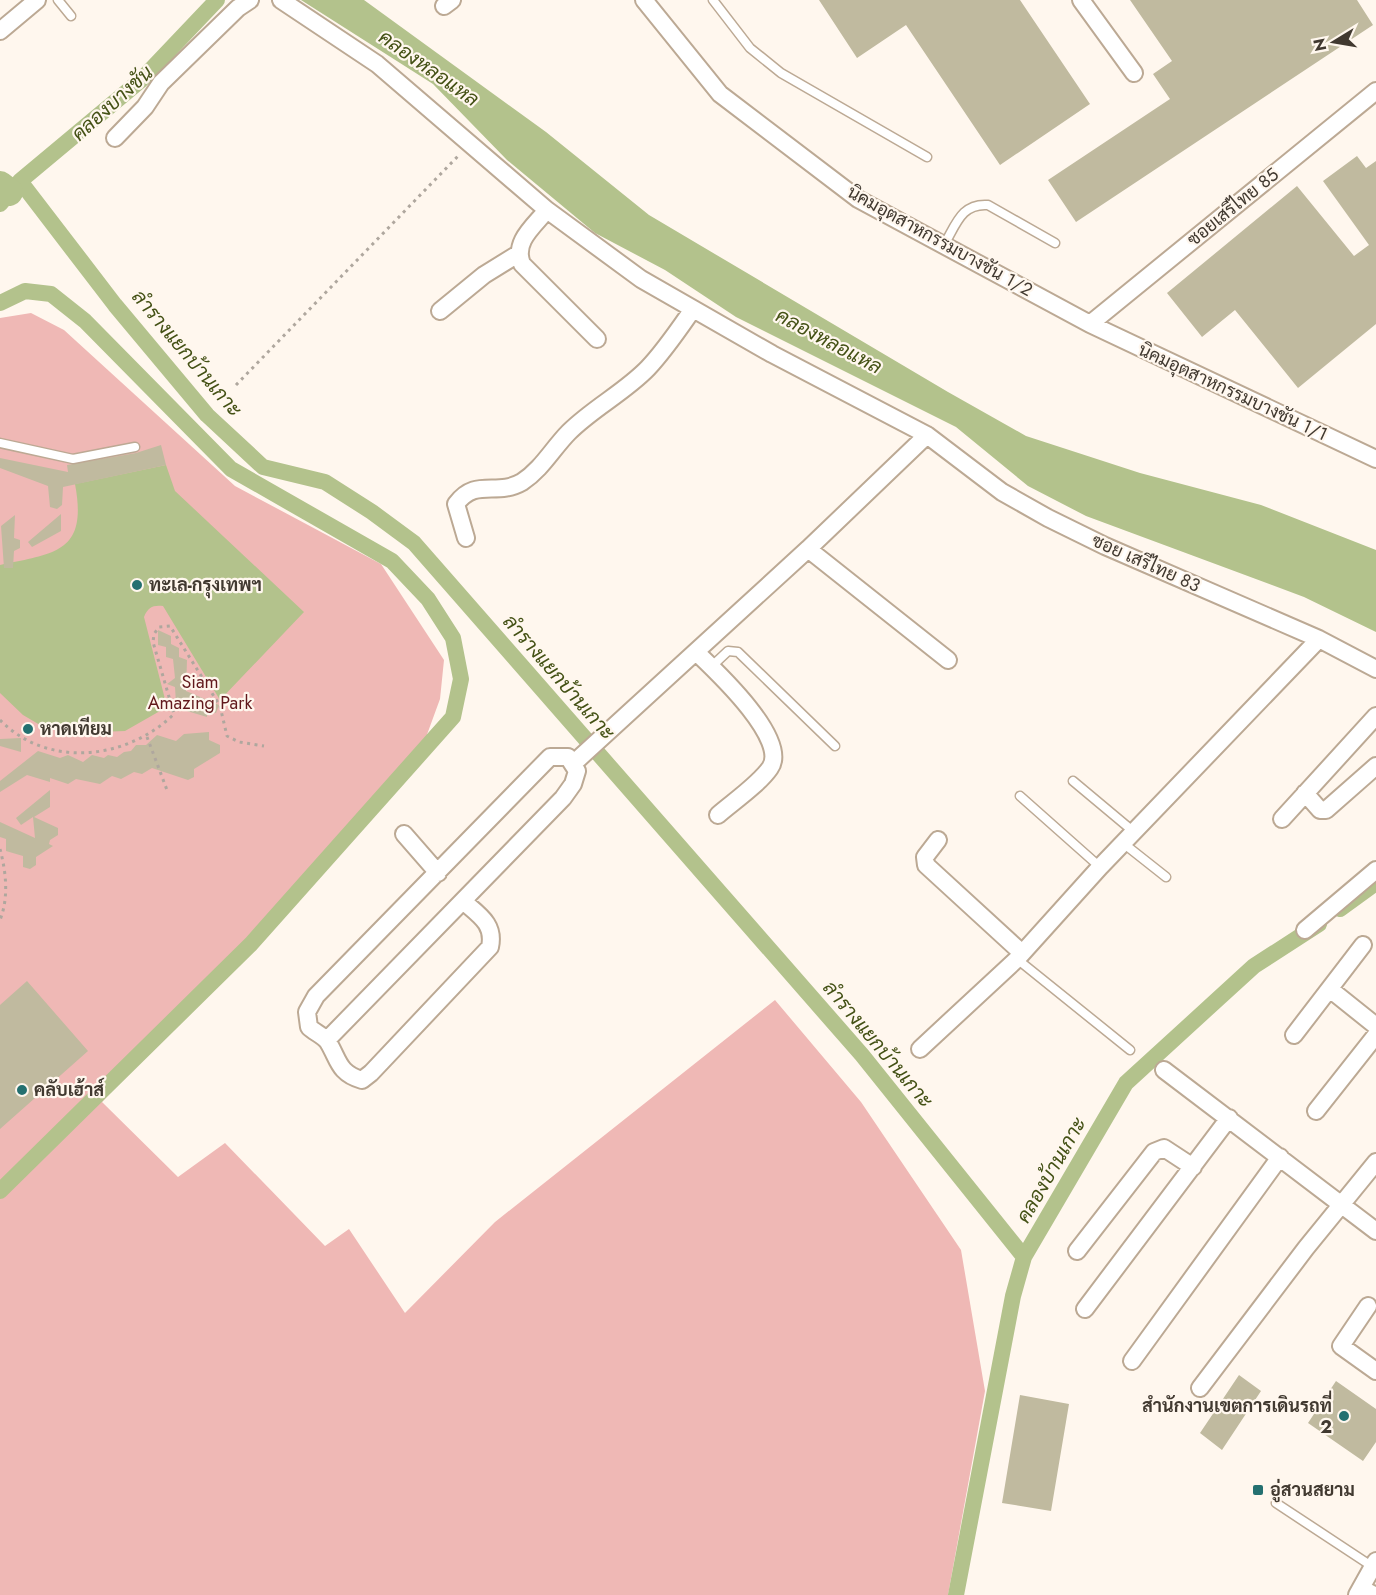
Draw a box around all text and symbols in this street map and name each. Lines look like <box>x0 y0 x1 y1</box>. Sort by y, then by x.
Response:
north arrow <box>1304 12 1364 72</box>
water label: คลองหลอแหล <box>373 23 485 114</box>
text: N <box>1307 36 1332 53</box>
water label: คลองบางชัน <box>65 59 160 148</box>
street label: ซอยเสรีไทย 85 <box>1182 162 1284 252</box>
street label: นิคมอุตสาหกรรมบางชัน 1/2 <box>843 179 1037 303</box>
water label: ลำรางแยกบ้านเกาะ <box>125 284 249 423</box>
water label: คลองหลอแหล <box>771 301 887 382</box>
street label: นิคมอุตสาหกรรมบางชัน 1/1 <box>1134 337 1332 447</box>
street label: ซอย เสรีไทย 83 <box>1088 527 1205 599</box>
place label: ทะเล-กรุงเทพฯ <box>149 572 262 599</box>
marker: ทะเล-กรุงเทพฯ <box>130 578 144 592</box>
water label: ลำรางแยกบ้านเกาะ <box>496 608 622 747</box>
park label: Siam Amazing Park <box>148 669 252 716</box>
place label: หาดเทียม <box>40 716 112 742</box>
marker: หาดเทียม <box>21 722 35 736</box>
water label: ลำรางแยกบ้านเกาะ <box>816 975 940 1114</box>
place label: คลับเฮ้าส์ <box>34 1077 105 1103</box>
marker: คลับเฮ้าส์ <box>15 1083 29 1097</box>
water label: คลองบ้านเกาะ <box>1009 1112 1094 1229</box>
place label: สำนักงานเขตการเดินรถที่ 2 <box>1142 1390 1332 1440</box>
marker: สำนักงานเขตการเดินรถที่ 2 <box>1337 1409 1351 1423</box>
place label: อู่สวนสยาม <box>1270 1477 1355 1503</box>
marker: อู่สวนสยาม <box>1251 1483 1265 1497</box>

